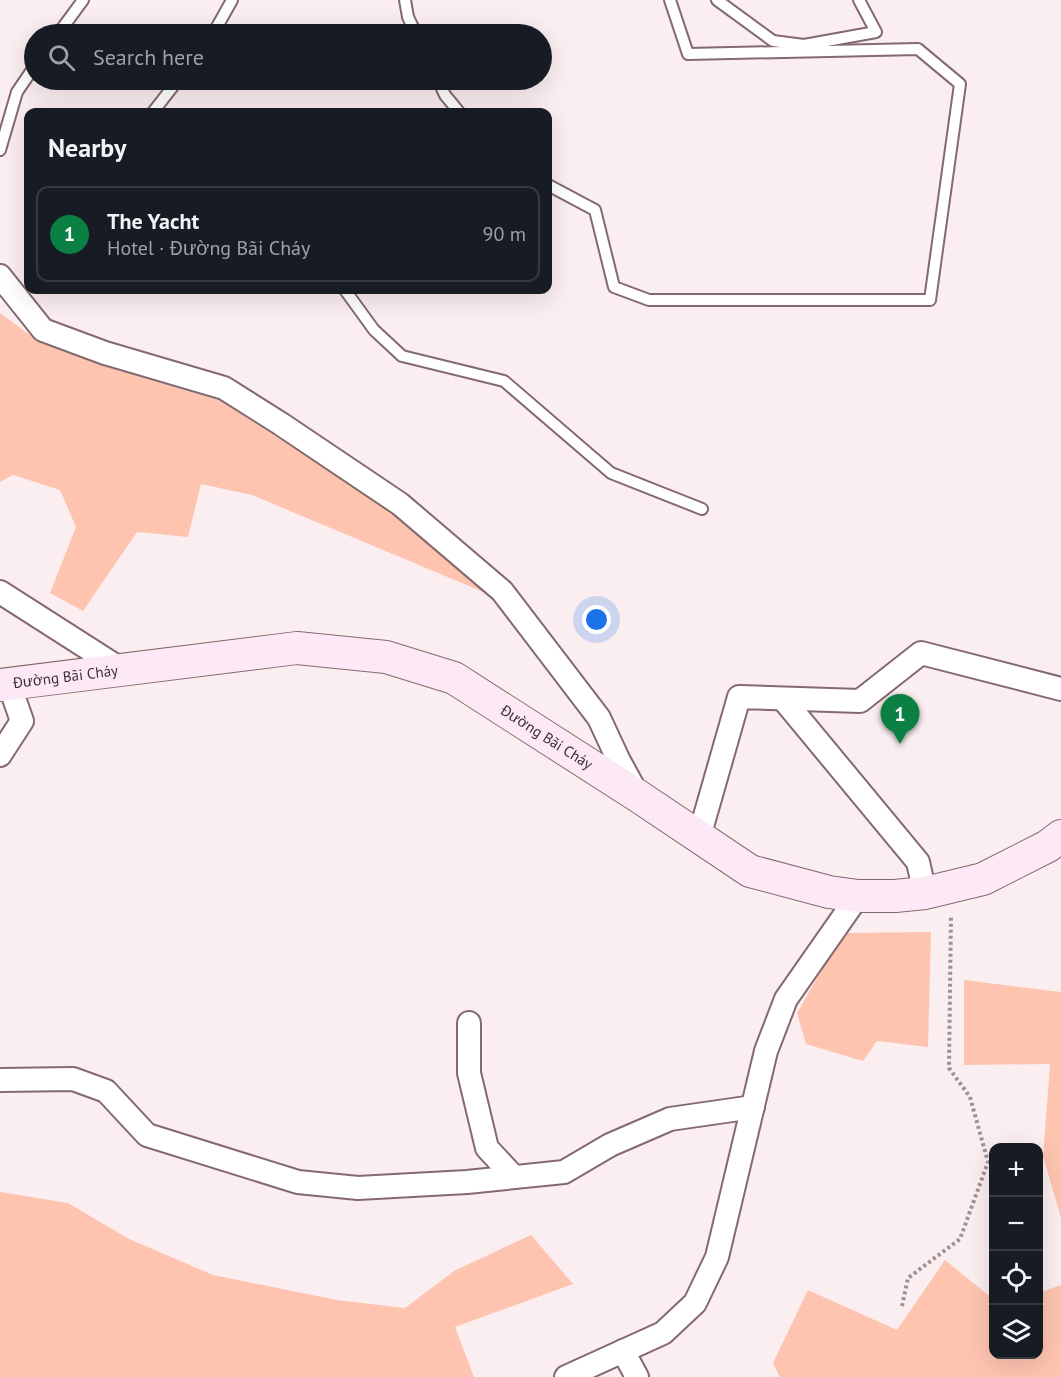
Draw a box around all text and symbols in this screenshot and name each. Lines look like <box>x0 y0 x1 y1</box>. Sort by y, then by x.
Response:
search box <box>24 24 552 90</box>
icon: search <box>45 41 78 74</box>
text: Search here <box>93 43 204 71</box>
text: Nearby <box>48 131 126 164</box>
text: The Yacht <box>107 207 199 235</box>
text: 1 <box>64 221 75 247</box>
text: 90 m <box>483 221 526 247</box>
text: Hotel · Đường Bãi Cháy <box>107 235 310 261</box>
your location <box>582 605 611 634</box>
street label: Đường Bãi Cháy <box>11 660 119 692</box>
pin: 1 <box>880 694 920 744</box>
street label: Đường Bãi Cháy <box>497 700 596 773</box>
map controls <box>989 1143 1043 1359</box>
button: + <box>989 1143 1043 1197</box>
button: − <box>989 1197 1043 1251</box>
button: locate <box>989 1251 1043 1305</box>
button: layers <box>989 1305 1043 1359</box>

